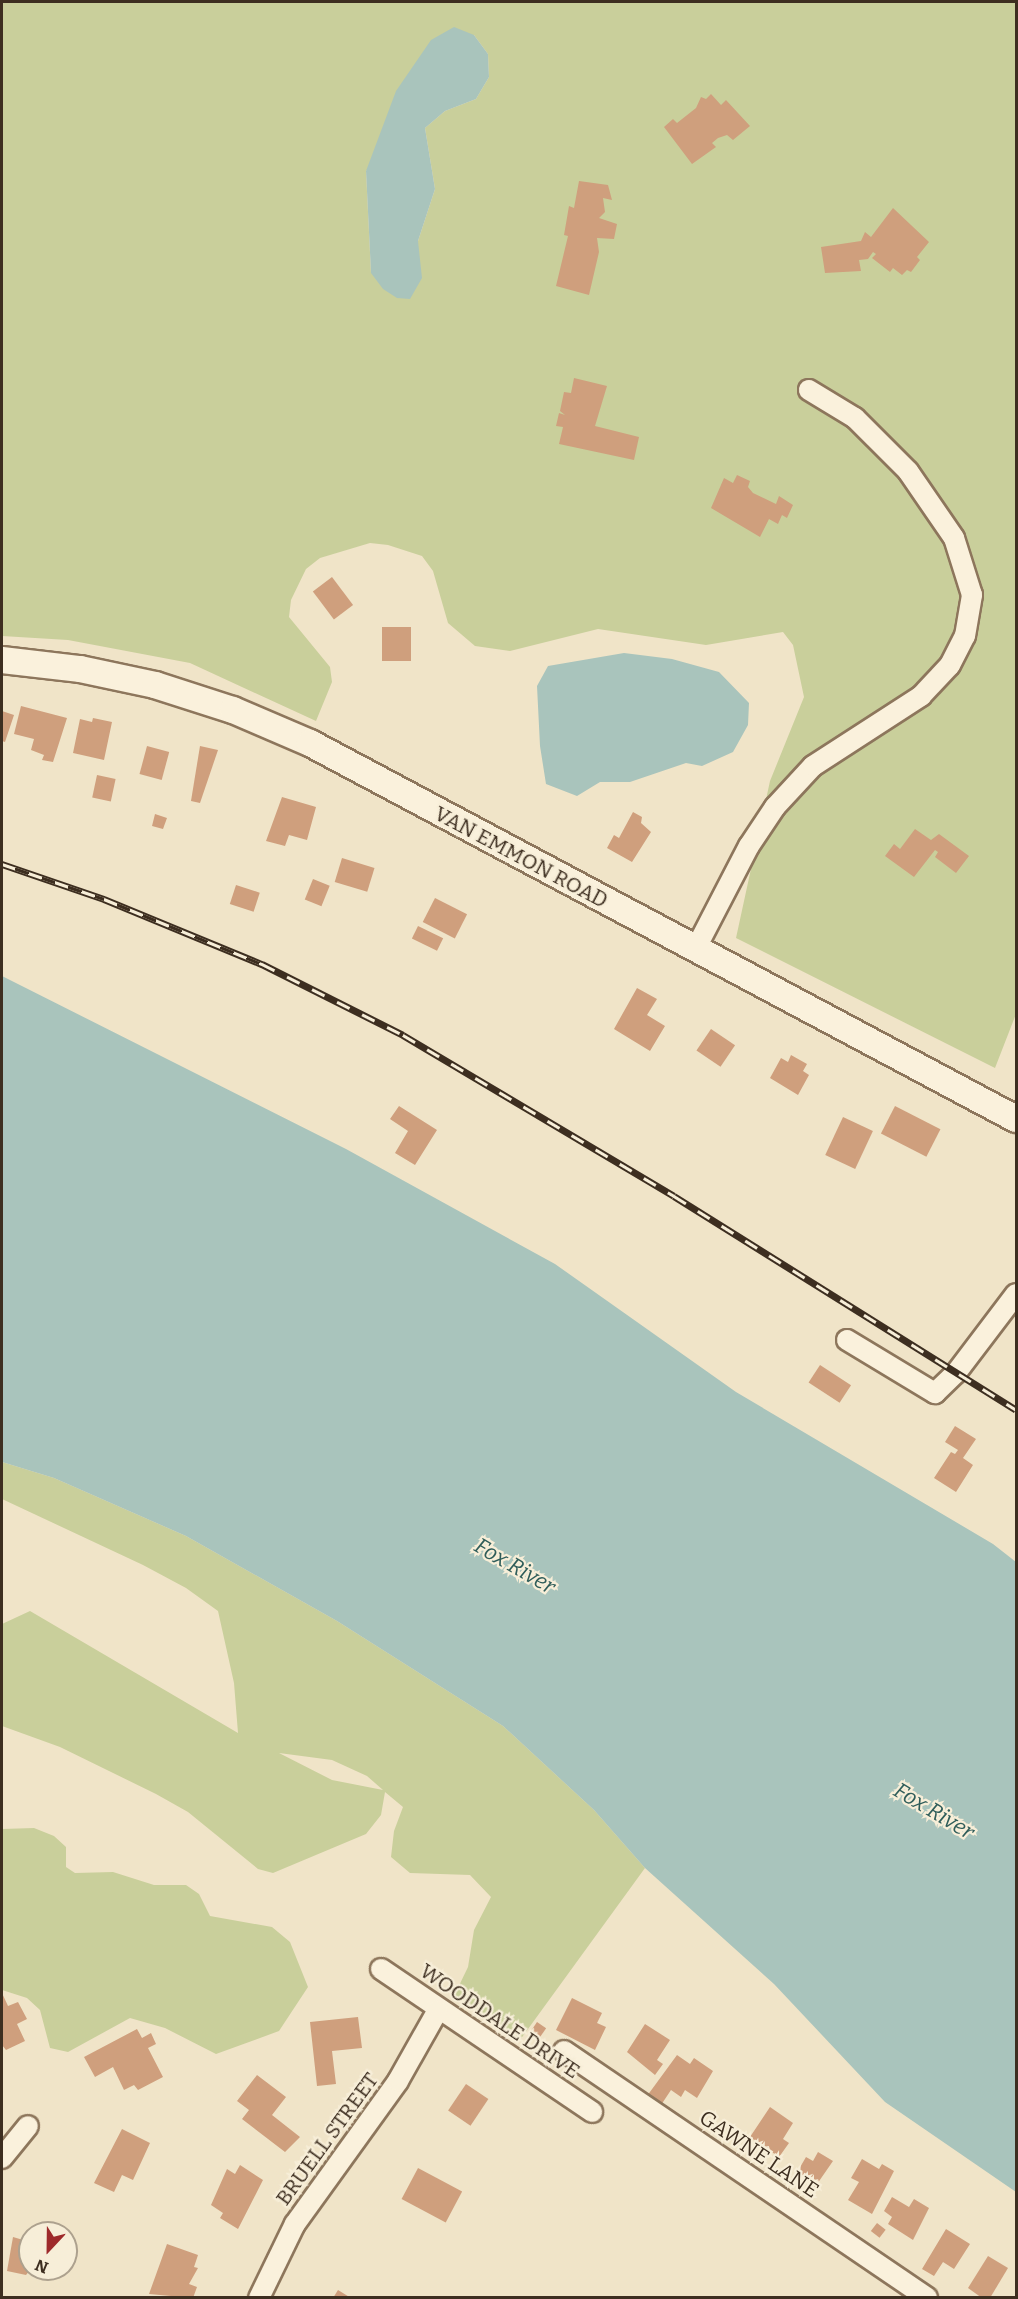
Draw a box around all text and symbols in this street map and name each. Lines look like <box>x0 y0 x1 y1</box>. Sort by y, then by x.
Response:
street label: VAN EMMON ROAD <box>430 801 612 913</box>
water label: Fox River <box>470 1532 560 1600</box>
water label: Fox River <box>889 1777 979 1845</box>
street label: WOODDALE DRIVE <box>415 1958 585 2084</box>
street label: BRUELL STREET <box>271 2068 383 2210</box>
street label: GAWNE LANE <box>695 2105 823 2203</box>
north arrow <box>18 2221 78 2281</box>
text: N <box>33 2255 51 2277</box>

